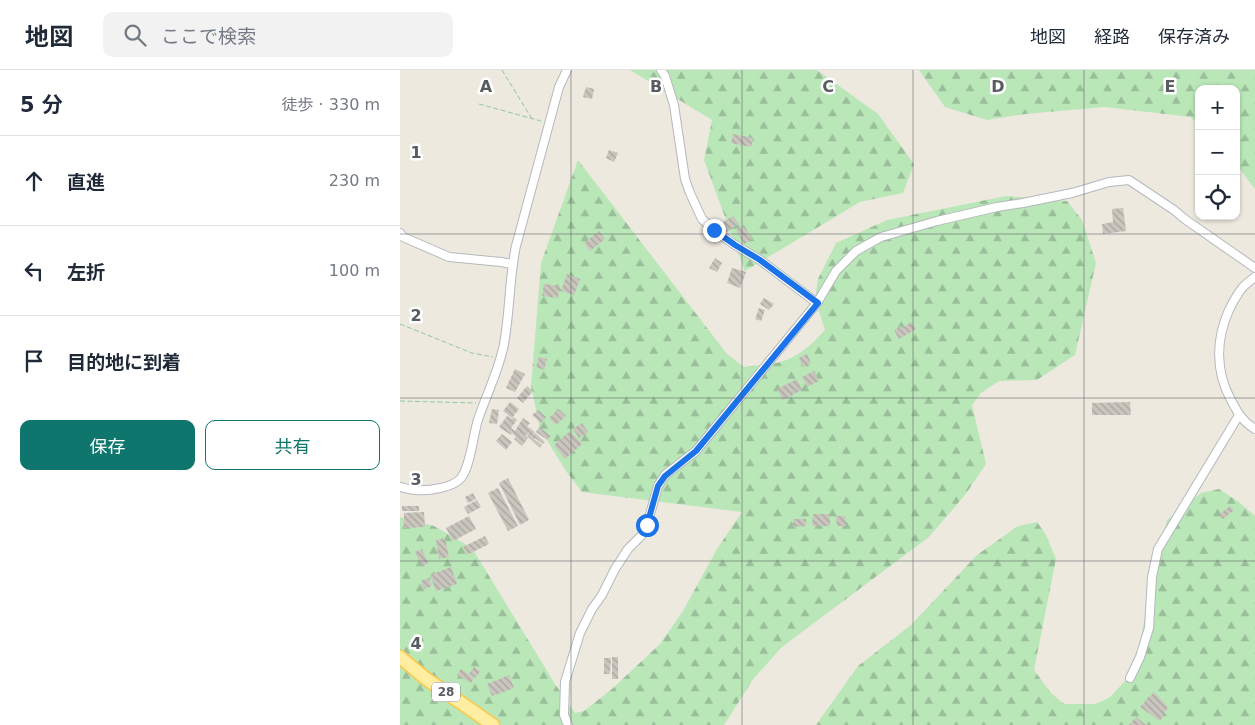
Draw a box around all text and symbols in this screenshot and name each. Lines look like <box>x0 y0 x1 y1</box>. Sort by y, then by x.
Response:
search box <box>103 12 453 57</box>
icon: search <box>121 21 149 49</box>
text: 地図 <box>25 23 73 51</box>
text: ここで検索 <box>161 25 256 47</box>
text: 地図 <box>1030 26 1066 47</box>
text: 経路 <box>1094 26 1130 47</box>
text: 保存済み <box>1158 26 1230 47</box>
text: A <box>480 77 493 96</box>
text: B <box>650 77 662 96</box>
text: C <box>822 77 834 96</box>
text: D <box>991 77 1005 96</box>
text: E <box>1165 77 1175 96</box>
map controls <box>1195 85 1240 220</box>
button: + <box>1195 85 1240 130</box>
text: 5 分 <box>20 93 63 117</box>
text: 徒歩 · 330 m <box>282 95 380 114</box>
button: − <box>1195 130 1240 175</box>
text: 1 <box>410 143 422 162</box>
icon: ahead <box>20 167 48 195</box>
text: 直進 <box>67 171 105 193</box>
text: 230 m <box>329 171 380 190</box>
button: locate <box>1195 175 1240 220</box>
route end <box>703 219 726 242</box>
icon: left <box>20 257 48 285</box>
text: 左折 <box>67 261 105 283</box>
text: 100 m <box>329 261 380 280</box>
text: 2 <box>410 306 422 325</box>
icon: arrive <box>20 347 48 375</box>
text: 目的地に到着 <box>67 351 181 373</box>
button: 保存 <box>20 420 195 470</box>
button: 共有 <box>205 420 380 470</box>
text: 3 <box>410 470 422 489</box>
route start <box>636 514 659 537</box>
text: 4 <box>410 634 422 653</box>
road number: 28 <box>432 682 460 702</box>

